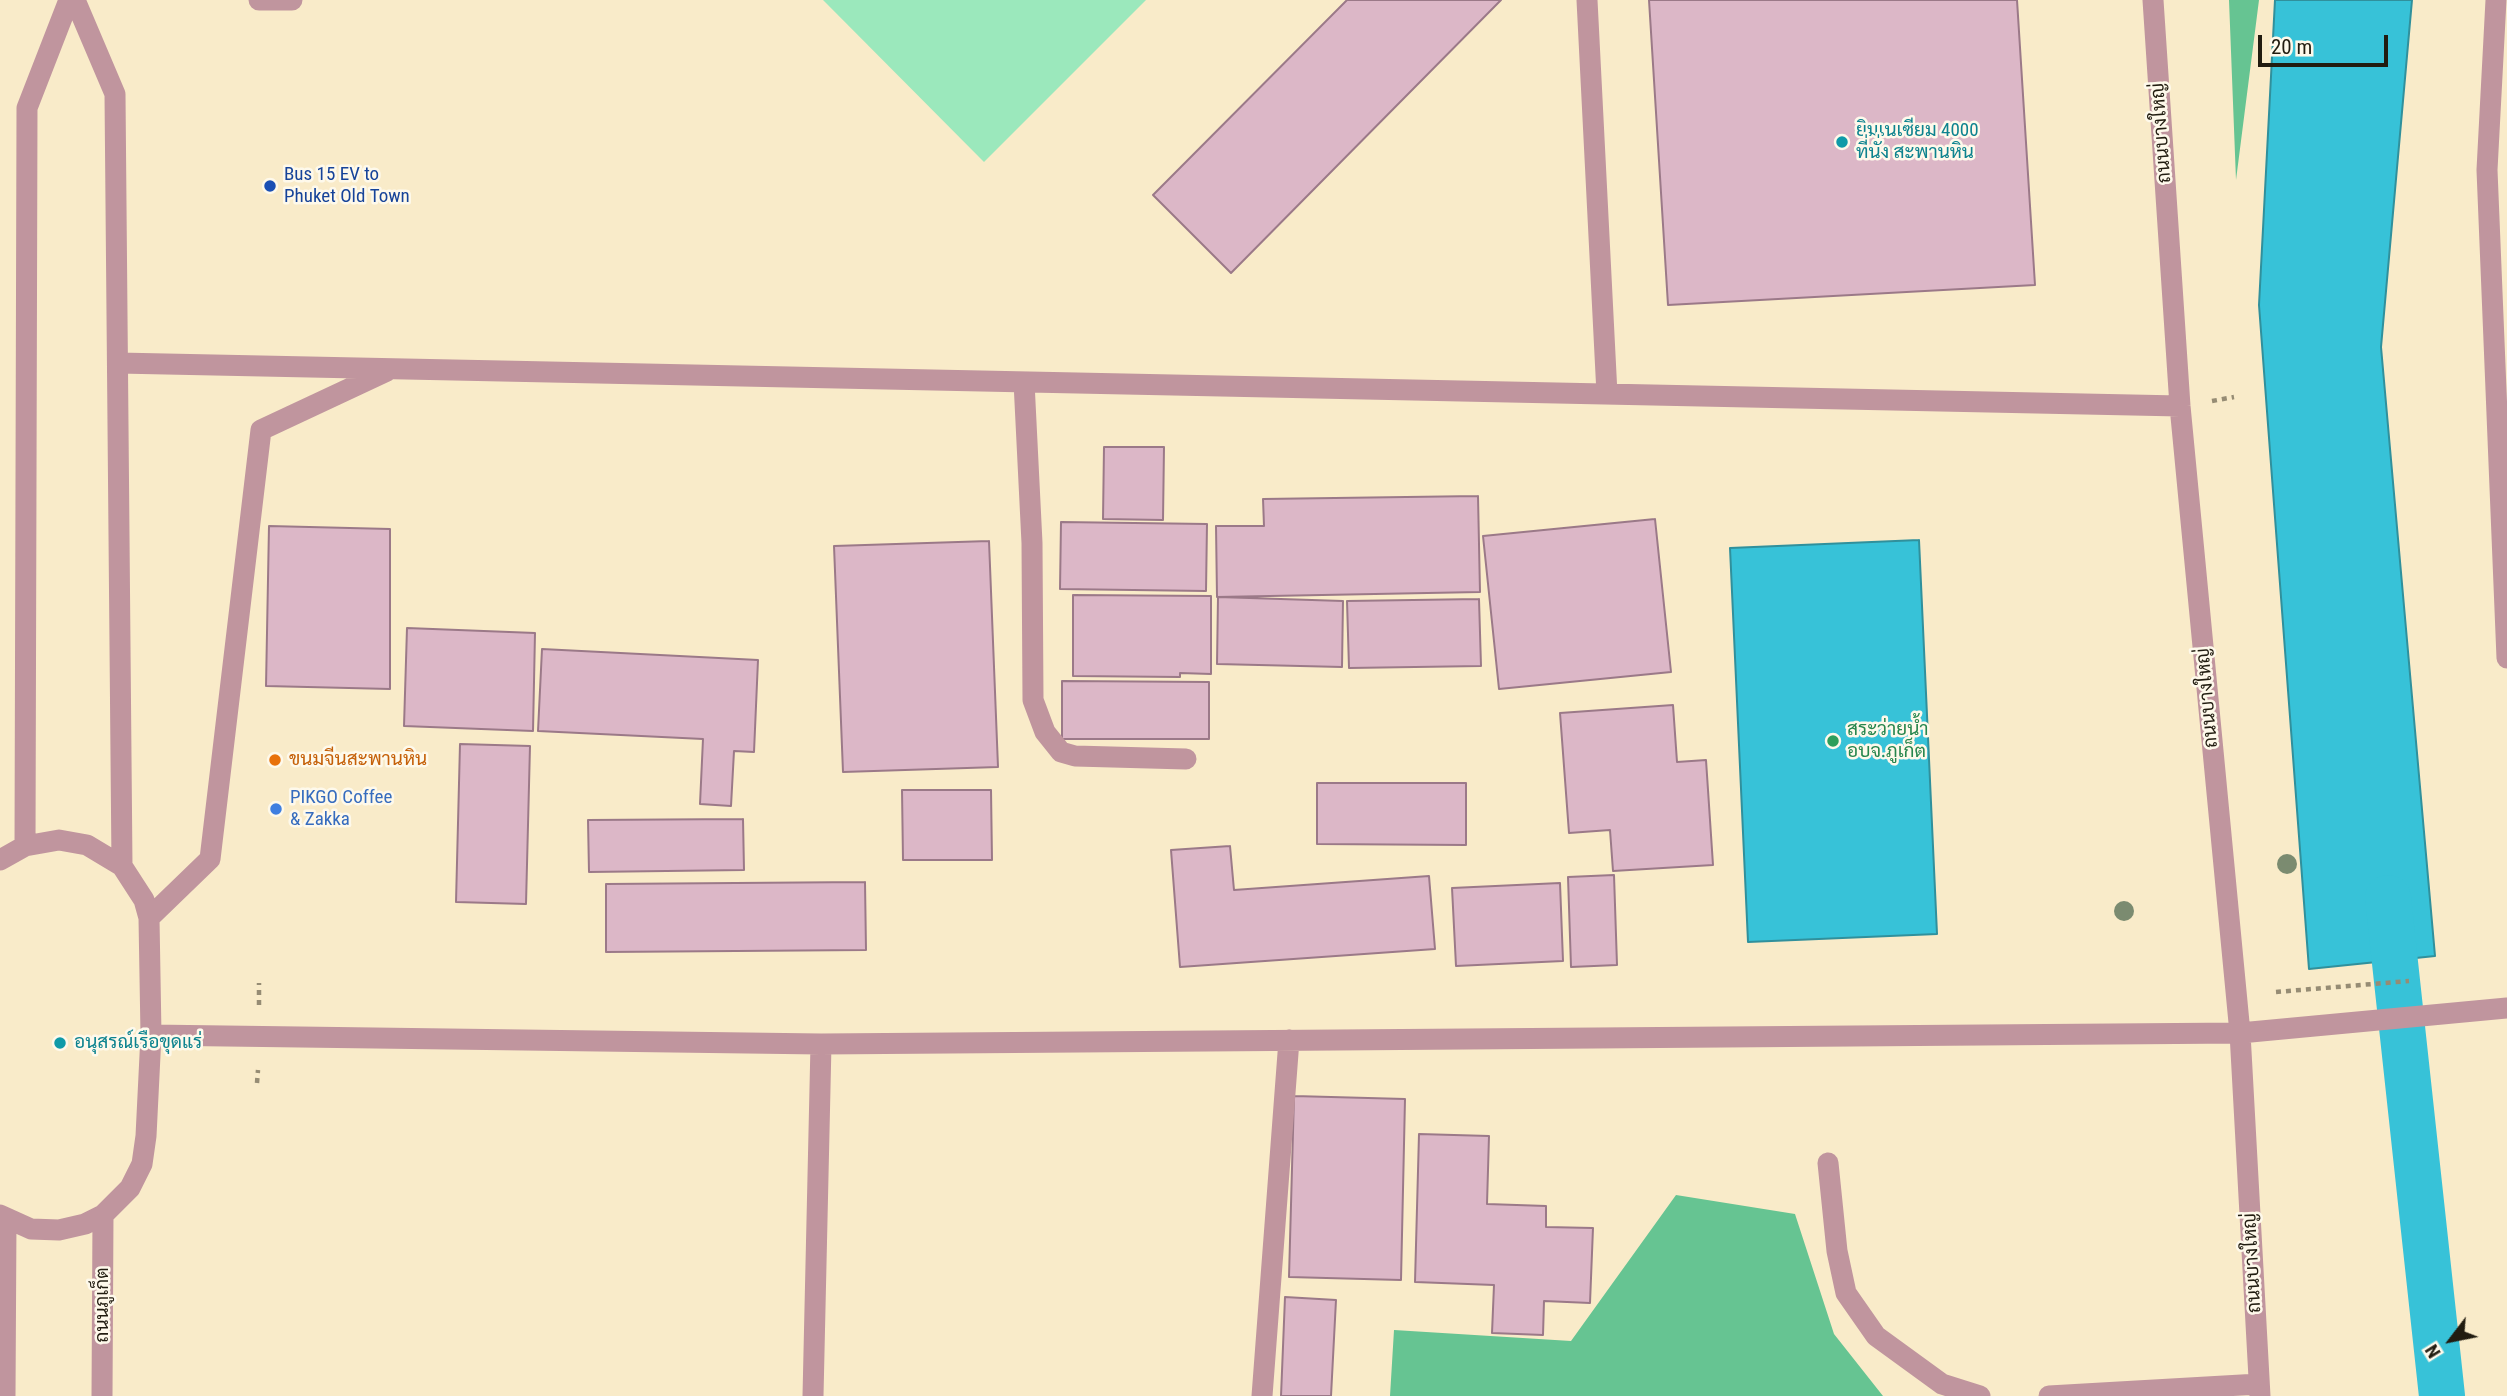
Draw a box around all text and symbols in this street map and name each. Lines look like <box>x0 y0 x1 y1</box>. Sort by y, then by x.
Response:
scale bar <box>2262 21 2392 65</box>
text: 20 m <box>2271 35 2312 59</box>
street label: ถนนบางใหญ่ <box>2147 82 2177 184</box>
place label: ยิมเนเซียม 4000 ที่นั่ง สะพานหิน <box>1856 120 1979 164</box>
marker: ยิมเนเซียม 4000 ที่นั่ง สะพานหิน <box>1834 134 1850 150</box>
place label: Bus 15 EV to Phuket Old Town <box>284 164 410 208</box>
marker: Bus 15 EV to Phuket Old Town <box>262 178 278 194</box>
street label: ถนนบางใหญ่ <box>2192 647 2224 749</box>
place label: สระว่ายน้ำ อบจ.ภูเก็ต <box>1847 719 1928 763</box>
marker: สระว่ายน้ำ อบจ.ภูเก็ต <box>1825 733 1841 749</box>
place label: ขนมจีนสะพานหิน <box>289 749 427 771</box>
marker: ขนมจีนสะพานหิน <box>267 752 283 768</box>
place label: PIKGO Coffee & Zakka <box>290 787 392 831</box>
marker: PIKGO Coffee & Zakka <box>268 801 284 817</box>
place label: อนุสรณ์เรือขุดแร่ <box>74 1032 202 1054</box>
marker: อนุสรณ์เรือขุดแร่ <box>52 1035 68 1051</box>
street label: ถนนบางใหญ่ <box>2239 1212 2267 1314</box>
street label: ถนนภูเก็ต <box>92 1267 114 1343</box>
north arrow <box>2416 1305 2486 1375</box>
text: N <box>2420 1340 2446 1362</box>

